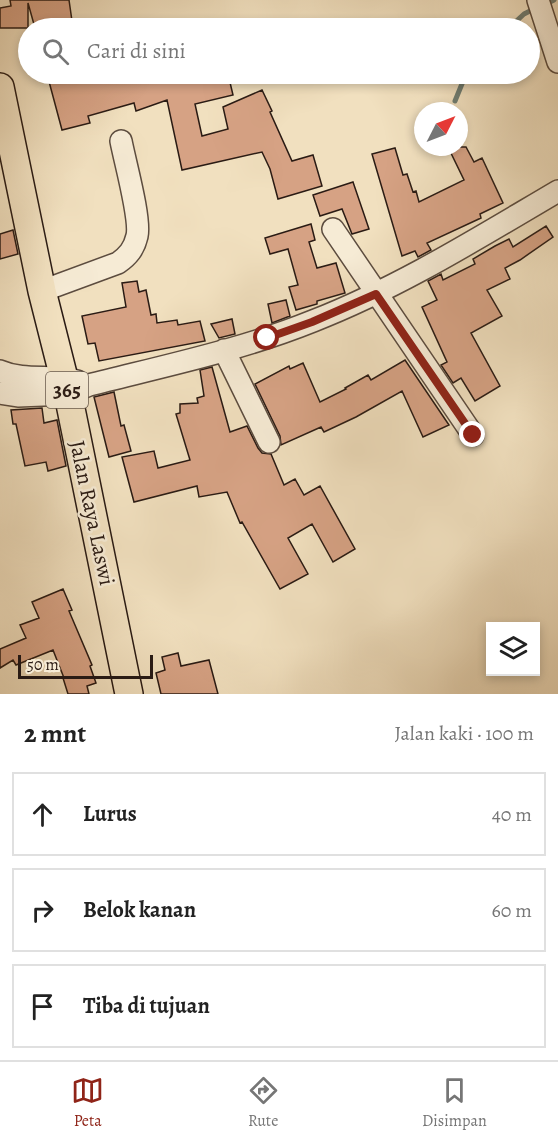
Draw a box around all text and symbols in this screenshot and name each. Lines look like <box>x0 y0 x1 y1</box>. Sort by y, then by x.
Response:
search box <box>18 18 540 84</box>
icon: search <box>39 35 72 68</box>
text: Cari di sini <box>87 36 186 66</box>
north arrow <box>414 102 468 156</box>
route start <box>253 324 279 350</box>
road number: 365 <box>46 372 88 408</box>
route end <box>459 421 485 447</box>
street label: Jalan Raya Laswi <box>62 438 122 588</box>
map controls <box>486 622 540 676</box>
button: layers <box>486 622 540 676</box>
scale bar <box>18 652 153 680</box>
text: 50 m <box>27 654 59 676</box>
text: 2 mnt <box>24 716 86 751</box>
text: Jalan kaki · 100 m <box>395 720 534 747</box>
icon: ahead <box>26 798 59 831</box>
text: Lurus <box>83 799 137 829</box>
text: 40 m <box>492 801 532 828</box>
icon: right <box>26 894 59 927</box>
text: Belok kanan <box>83 895 196 925</box>
text: 60 m <box>492 897 532 924</box>
icon: arrive <box>26 990 59 1023</box>
text: Tiba di tujuan <box>83 991 210 1021</box>
tab: Peta <box>71 1074 104 1132</box>
tab: Rute <box>247 1074 280 1132</box>
tab: Disimpan <box>422 1074 487 1132</box>

